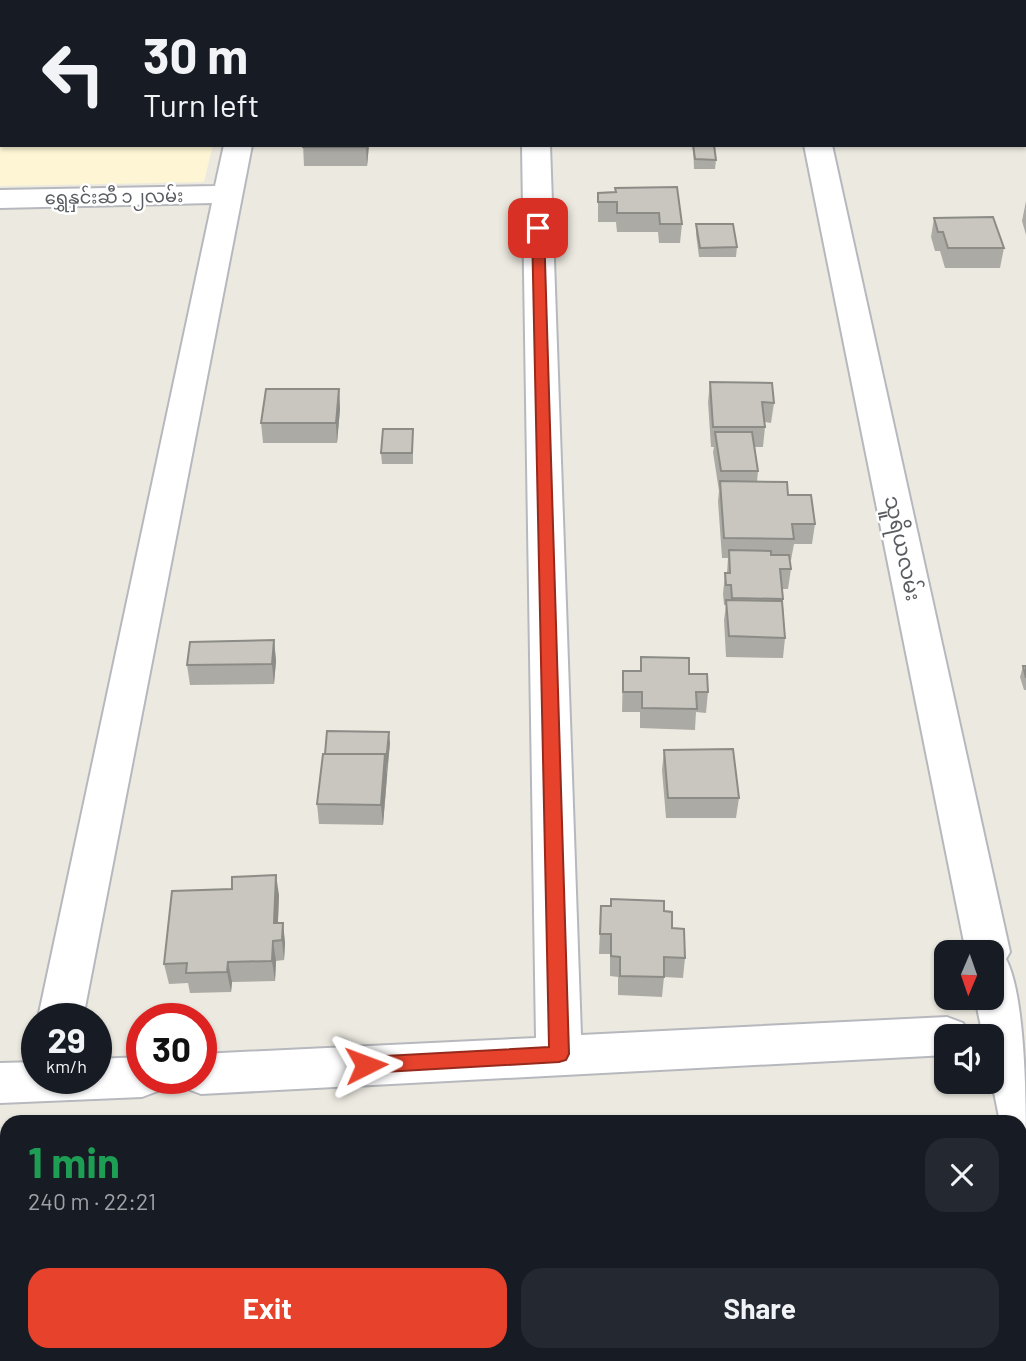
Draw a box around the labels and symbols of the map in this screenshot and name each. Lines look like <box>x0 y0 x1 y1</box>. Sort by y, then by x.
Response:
street label: ရွှေနှင်းဆီ ၁၂လမ်း <box>44 182 184 213</box>
pin <box>508 198 568 258</box>
street label: သူရိယလမ်း <box>875 493 929 604</box>
north arrow <box>934 940 1004 1010</box>
speed limit sign: 30 <box>126 1003 217 1094</box>
position arrow <box>329 1028 403 1102</box>

